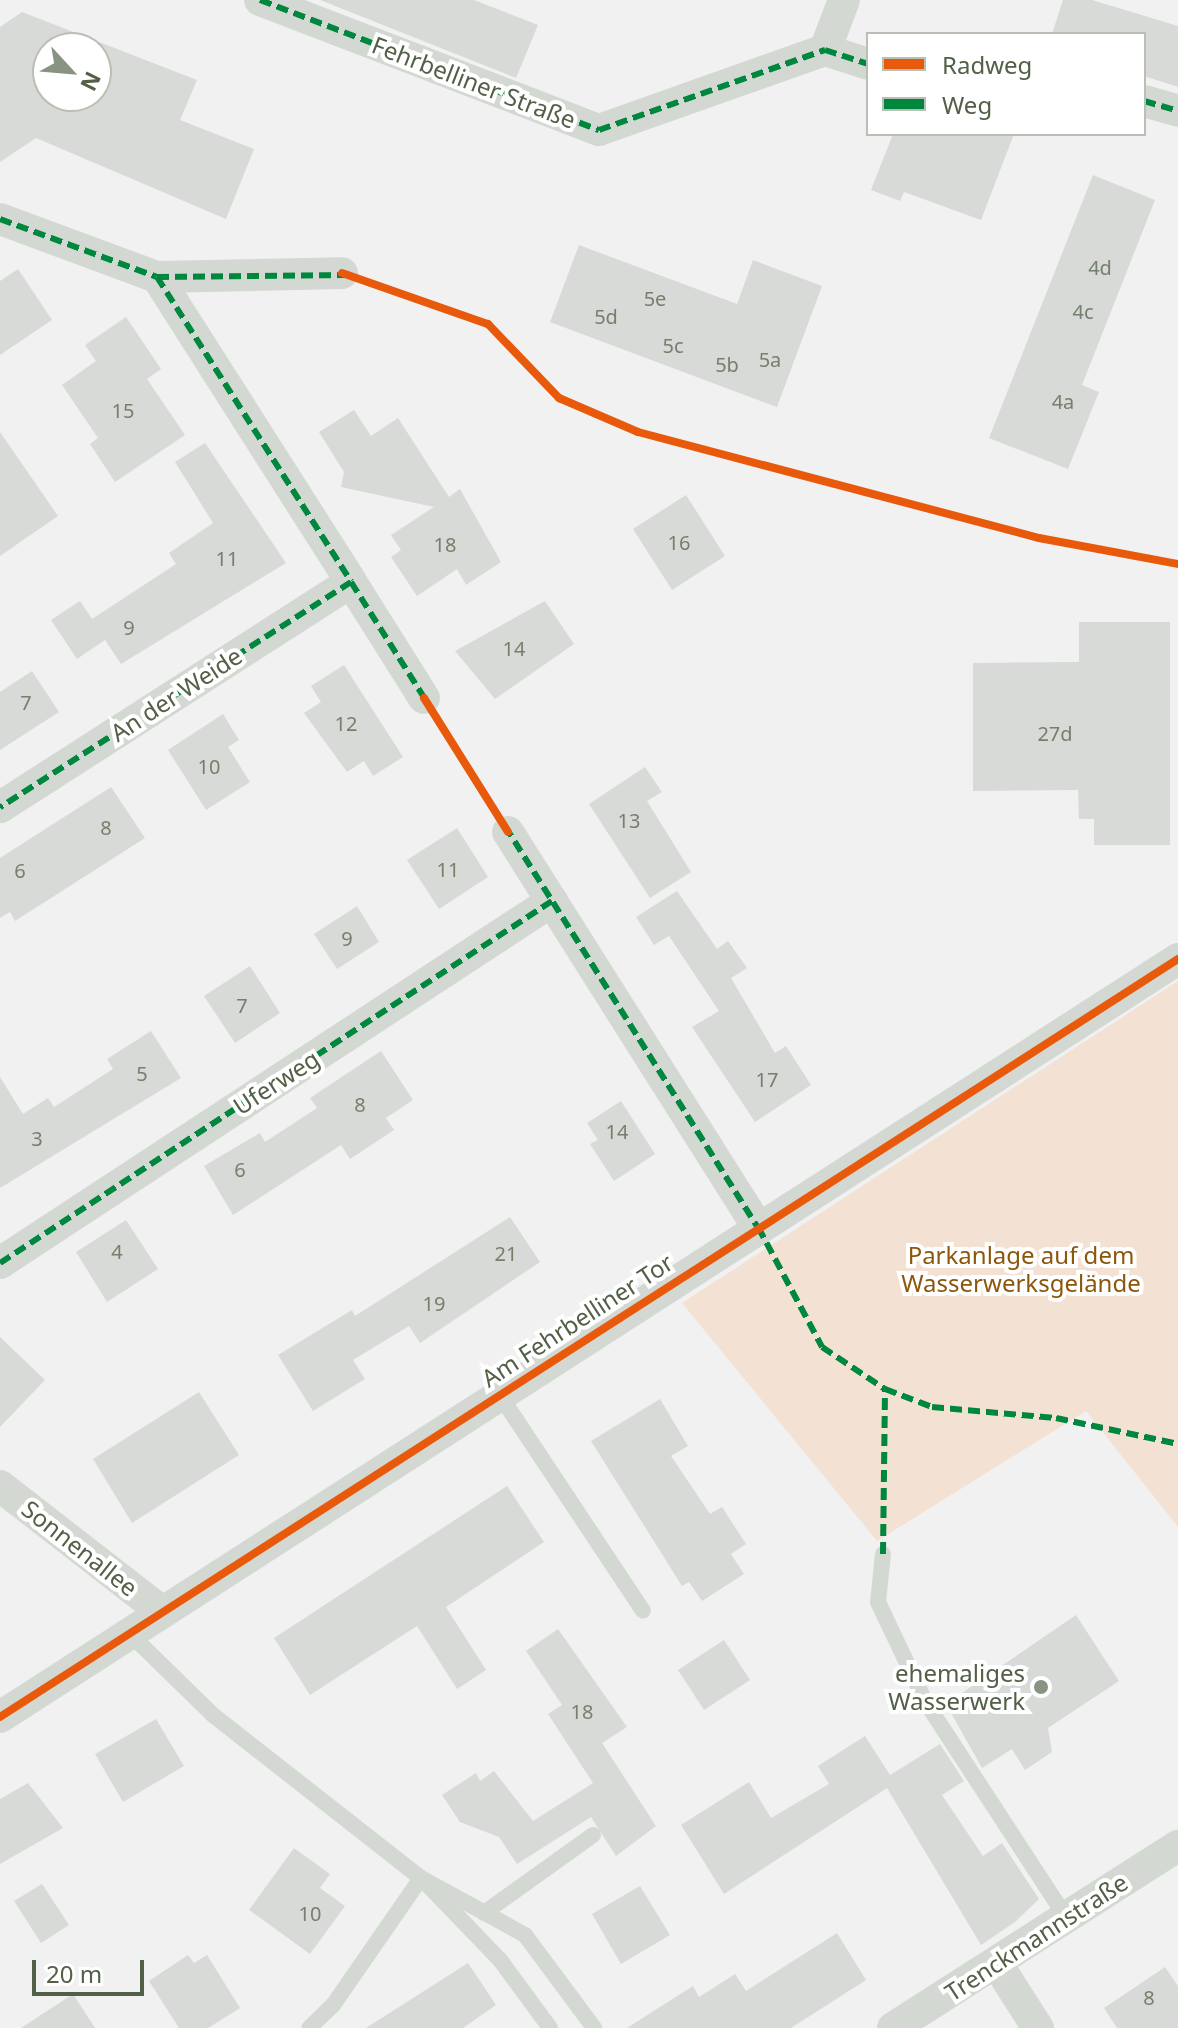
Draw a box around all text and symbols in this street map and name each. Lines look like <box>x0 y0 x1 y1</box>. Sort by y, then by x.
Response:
street label: Fehrbelliner Straße <box>368 30 580 134</box>
north arrow <box>32 32 112 112</box>
legend <box>866 32 1146 136</box>
text: Radweg <box>942 48 1032 81</box>
text: N <box>74 67 109 96</box>
text: Weg <box>942 88 992 121</box>
house number: 4d <box>1088 255 1112 279</box>
house number: 5e <box>644 286 666 310</box>
house number: 4c <box>1072 299 1094 323</box>
house number: 5d <box>594 304 618 328</box>
house number: 5c <box>662 333 684 357</box>
house number: 5a <box>759 347 781 371</box>
house number: 5b <box>715 352 739 376</box>
house number: 4a <box>1052 389 1074 413</box>
house number: 15 <box>112 398 134 422</box>
house number: 16 <box>668 530 690 554</box>
house number: 18 <box>434 532 456 556</box>
house number: 11 <box>216 546 238 570</box>
house number: 9 <box>123 615 135 639</box>
house number: 14 <box>503 636 525 660</box>
street label: An der Weide <box>105 641 247 747</box>
house number: 7 <box>20 690 32 714</box>
house number: 12 <box>335 711 357 735</box>
house number: 27d <box>1037 721 1073 745</box>
house number: 10 <box>198 754 220 778</box>
house number: 13 <box>618 808 640 832</box>
house number: 8 <box>100 815 112 839</box>
house number: 11 <box>437 857 459 881</box>
house number: 6 <box>14 858 26 882</box>
house number: 9 <box>341 926 353 950</box>
house number: 7 <box>236 993 248 1017</box>
street label: Uferweg <box>228 1044 324 1120</box>
house number: 5 <box>136 1061 148 1085</box>
house number: 17 <box>756 1067 778 1091</box>
house number: 8 <box>354 1092 366 1116</box>
house number: 14 <box>606 1119 628 1143</box>
house number: 3 <box>31 1126 43 1150</box>
house number: 6 <box>234 1157 246 1181</box>
house number: 4 <box>111 1239 123 1263</box>
house number: 21 <box>495 1241 517 1265</box>
park label: Parkanlage auf dem Wasserwerksgelände <box>901 1241 1141 1297</box>
street label: Am Fehrbelliner Tor <box>476 1247 678 1393</box>
house number: 19 <box>423 1291 445 1315</box>
street label: Sonnenallee <box>17 1494 143 1602</box>
place label: ehemaliges Wasserwerk <box>888 1659 1025 1715</box>
marker: ehemaliges Wasserwerk <box>1032 1678 1050 1696</box>
house number: 18 <box>571 1699 593 1723</box>
street label: Trenckmannstraße <box>939 1867 1133 2007</box>
house number: 10 <box>299 1901 321 1925</box>
scale bar <box>36 1944 148 1994</box>
text: 20 m <box>46 1957 102 1990</box>
house number: 8 <box>1143 1985 1155 2009</box>

